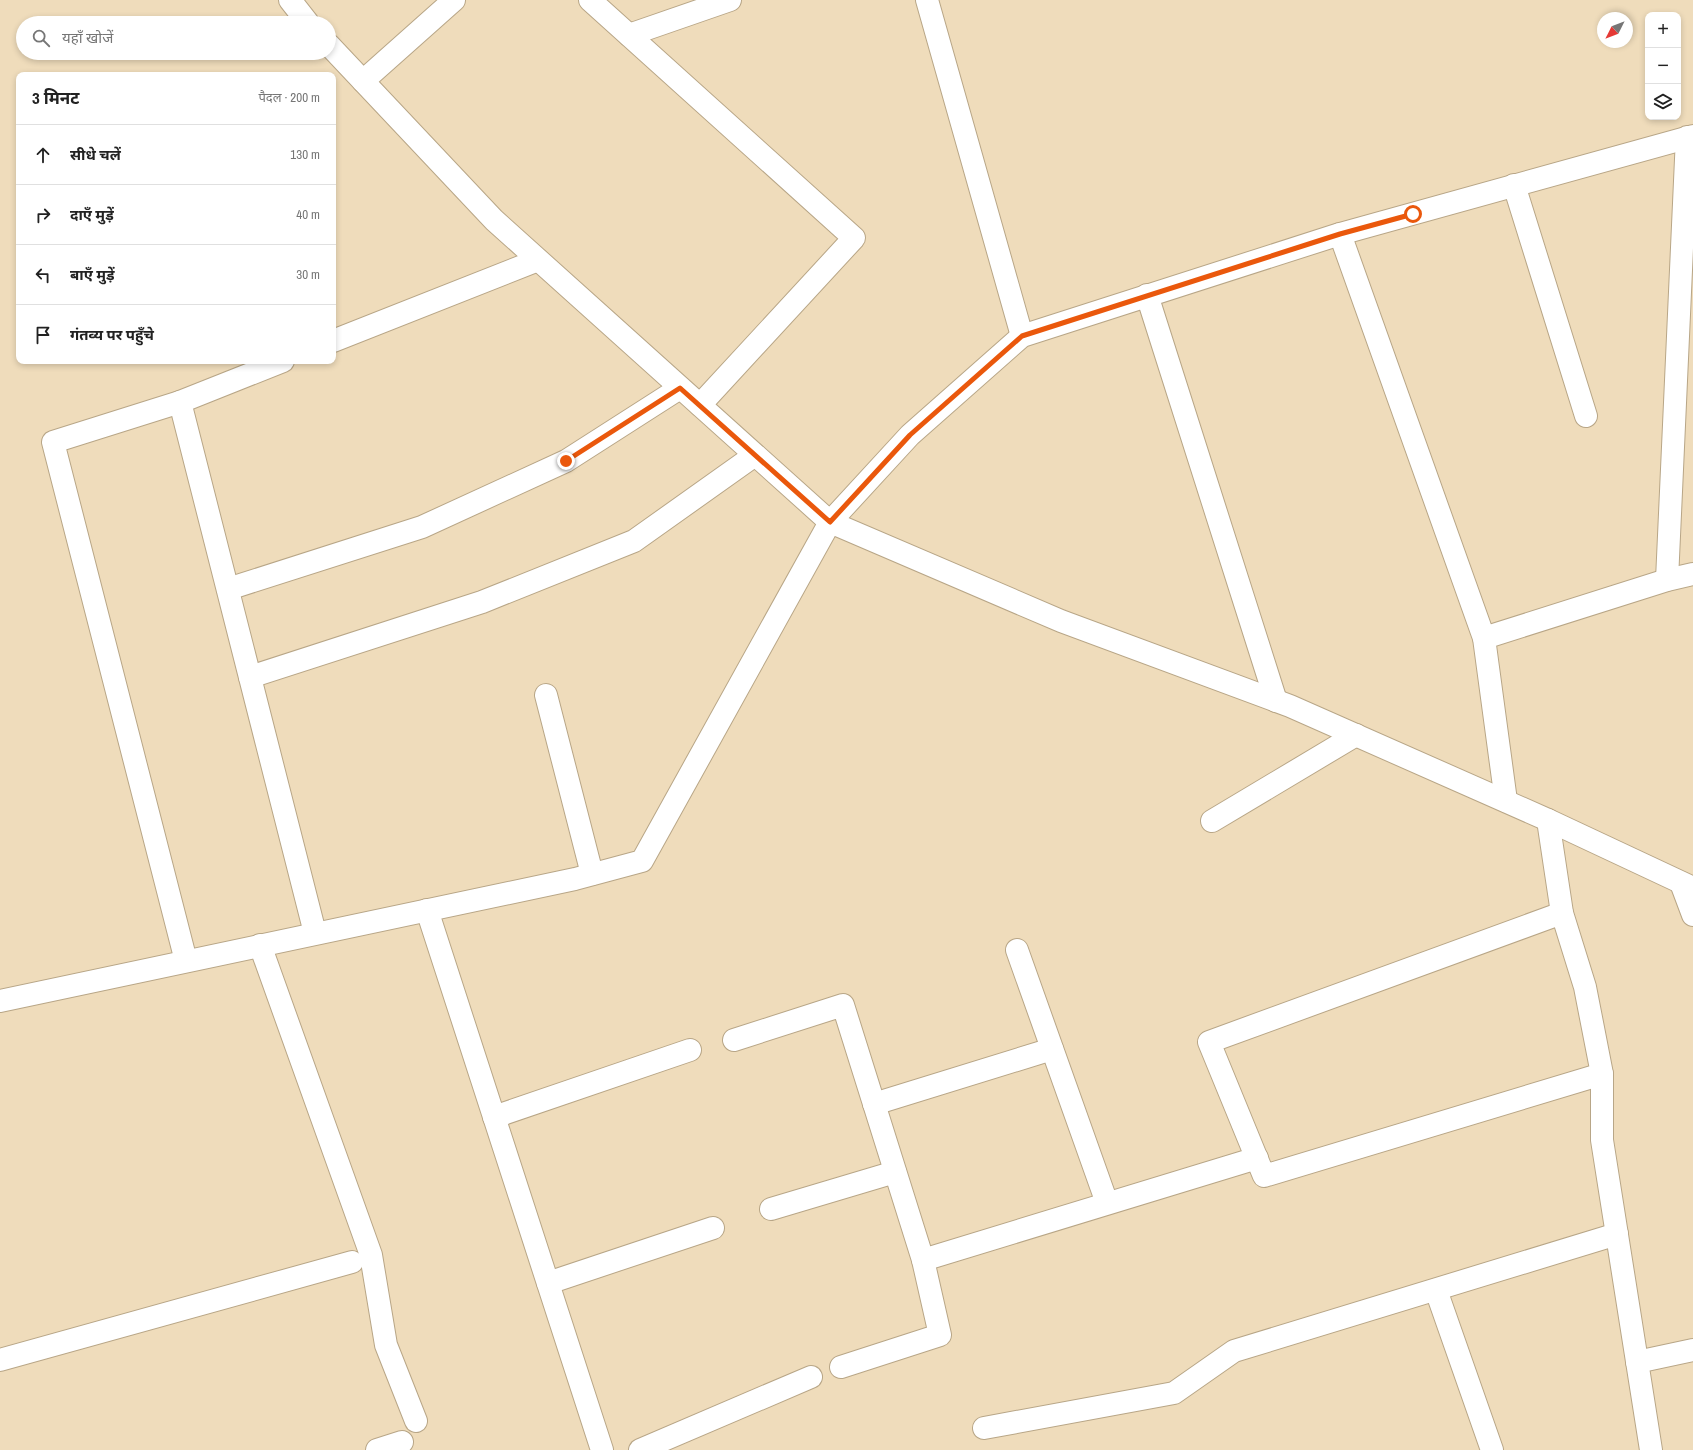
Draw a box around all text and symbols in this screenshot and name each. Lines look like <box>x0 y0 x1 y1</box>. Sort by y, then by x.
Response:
north arrow <box>1597 12 1633 48</box>
map controls <box>1645 12 1681 120</box>
button: + <box>1645 12 1681 48</box>
search box <box>16 16 336 60</box>
icon: search <box>30 27 52 49</box>
text: यहाँ खोजें <box>62 27 113 48</box>
button: − <box>1645 48 1681 84</box>
button: layers <box>1645 84 1681 120</box>
text: 3 मिनट <box>32 86 79 109</box>
text: पैदल · 200 m <box>258 89 320 106</box>
icon: ahead <box>32 144 54 166</box>
text: सीधे चलें <box>70 144 121 165</box>
text: 130 m <box>290 146 320 163</box>
icon: right <box>32 204 54 226</box>
text: दाएँ मुड़ें <box>70 204 114 225</box>
route start <box>1404 205 1422 223</box>
text: 40 m <box>296 206 320 223</box>
icon: left <box>32 264 54 286</box>
text: बाएँ मुड़ें <box>70 264 115 285</box>
text: 30 m <box>296 266 320 283</box>
icon: arrive <box>32 324 54 346</box>
text: गंतव्य पर पहुँचे <box>70 324 154 345</box>
route end <box>557 452 575 470</box>

